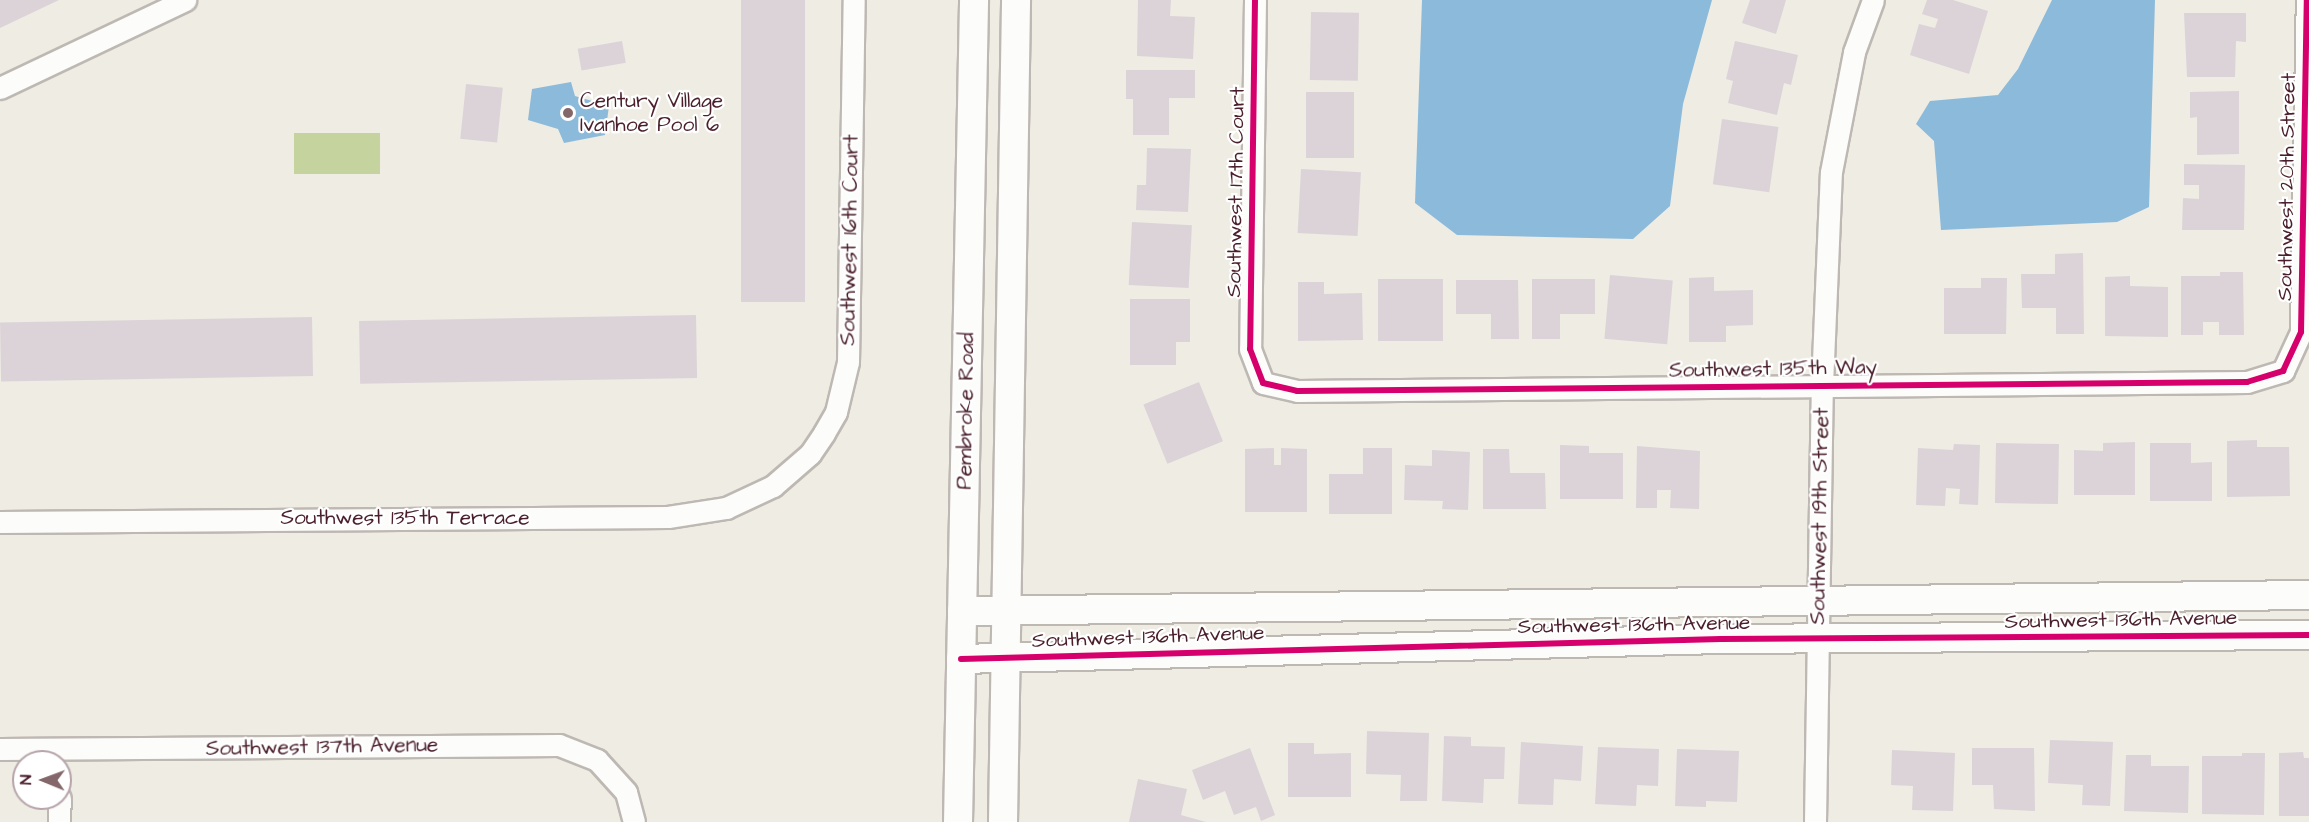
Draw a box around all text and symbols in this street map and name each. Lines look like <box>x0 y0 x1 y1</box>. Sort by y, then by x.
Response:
street label: Southwest 20th Street <box>2272 73 2302 301</box>
street label: Southwest 17th Court <box>1222 86 1250 298</box>
place label: Century Village Ivanhoe Pool 6 <box>580 88 723 138</box>
marker: Century Village Ivanhoe Pool 6 <box>561 106 575 120</box>
street label: Southwest 16th Court <box>836 134 864 346</box>
street label: Pembroke Road <box>952 332 980 490</box>
street label: Southwest 135th Way <box>1669 355 1877 383</box>
street label: Southwest 19th Street <box>1806 407 1834 625</box>
street label: Southwest 135th Terrace <box>280 505 530 531</box>
street label: Southwest 136th Avenue <box>2004 605 2238 635</box>
street label: Southwest 136th Avenue <box>1517 610 1751 640</box>
street label: Southwest 136th Avenue <box>1031 620 1265 654</box>
street label: Southwest 137th Avenue <box>206 732 438 762</box>
north arrow <box>12 750 72 810</box>
text: N <box>15 775 37 785</box>

